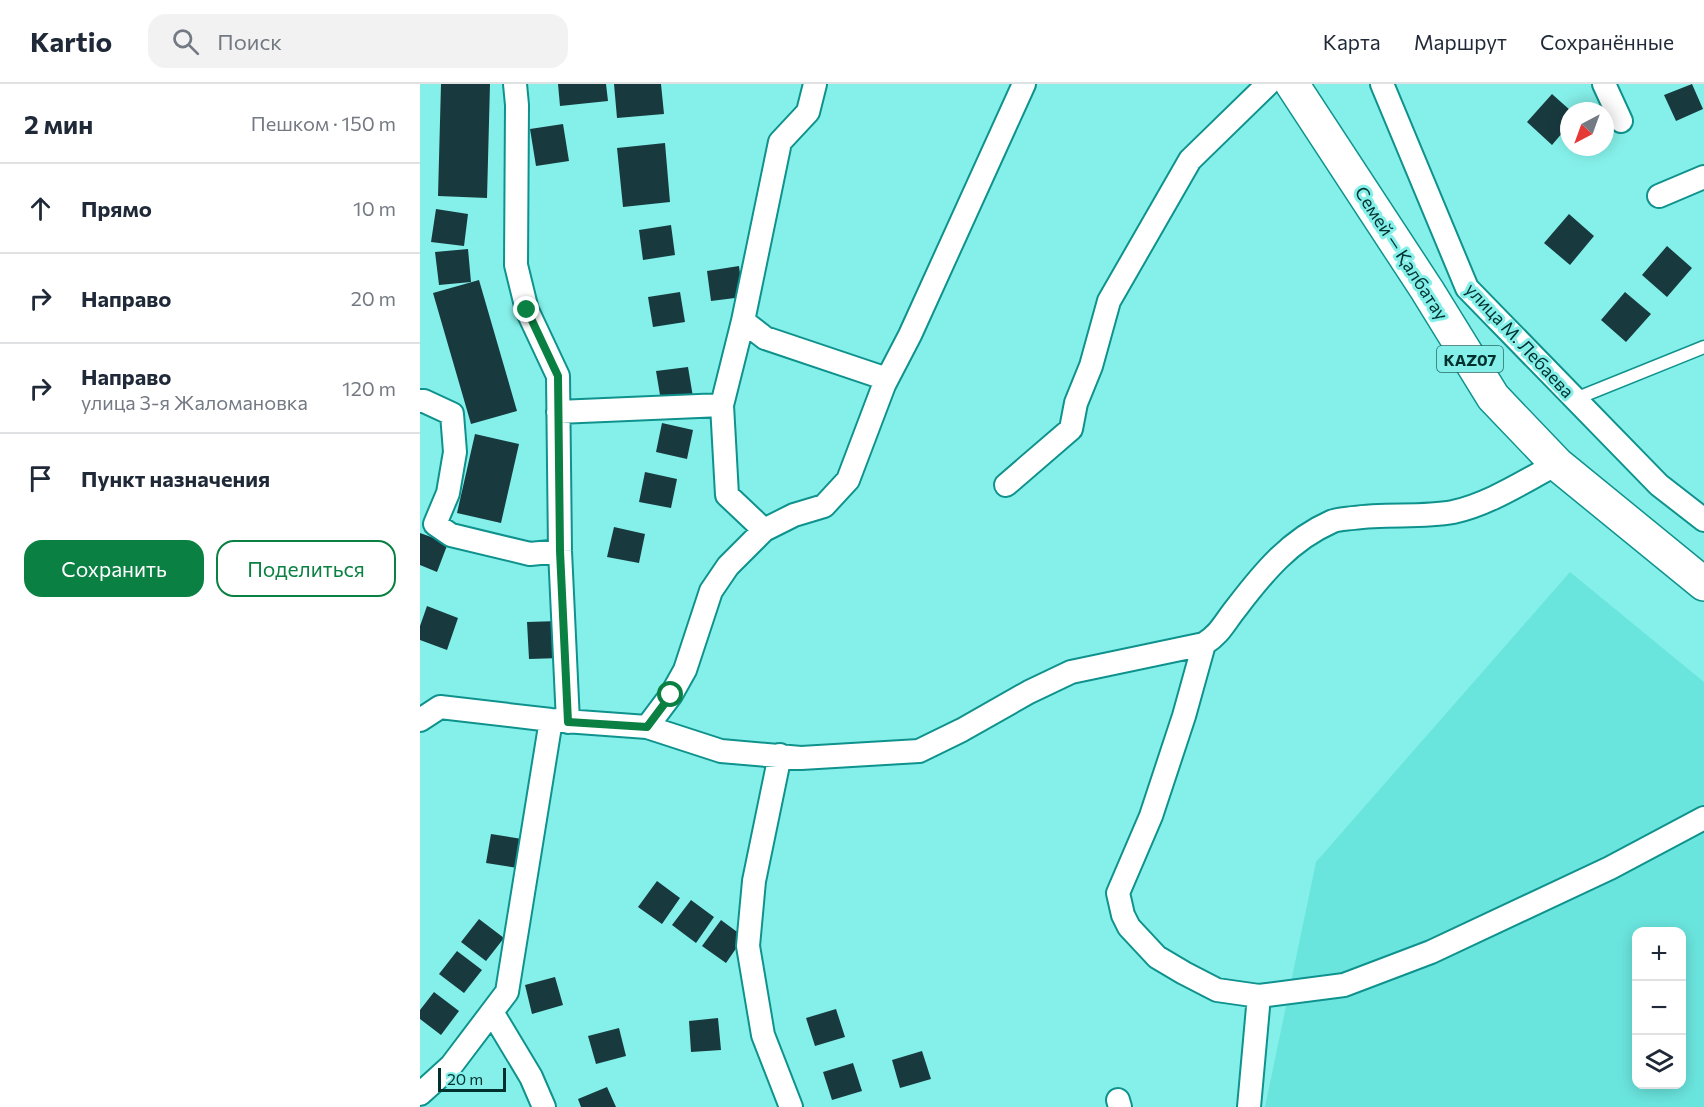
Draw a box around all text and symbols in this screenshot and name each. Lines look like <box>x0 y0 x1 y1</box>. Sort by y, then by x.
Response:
search box <box>148 14 568 68</box>
text: Kartio <box>30 24 112 58</box>
icon: search <box>169 25 202 58</box>
text: Поиск <box>217 28 282 55</box>
text: Карта <box>1323 29 1381 54</box>
text: Маршрут <box>1414 29 1507 54</box>
text: Сохранённые <box>1540 29 1674 54</box>
north arrow <box>1560 102 1614 156</box>
text: 2 мин <box>24 108 93 139</box>
text: Пешком · 150 m <box>251 111 396 135</box>
street label: Семей — Қалбатау <box>1351 182 1453 324</box>
icon: ahead <box>24 192 57 225</box>
text: Прямо <box>81 195 152 222</box>
text: 10 m <box>353 196 396 220</box>
street label: улица М. Лебаева <box>1461 278 1579 402</box>
icon: right <box>24 282 57 315</box>
text: Направо <box>81 285 171 312</box>
text: 20 m <box>351 286 396 310</box>
route end <box>513 296 539 322</box>
road number: KAZ07 <box>1437 346 1503 372</box>
text: Направо <box>81 363 171 390</box>
icon: right <box>24 372 57 405</box>
text: 120 m <box>342 376 396 400</box>
text: улица 3-я Жаломановка <box>81 390 308 414</box>
icon: arrive <box>24 462 57 495</box>
text: Пункт назначения <box>81 465 270 492</box>
button: Сохранить <box>24 540 204 597</box>
button: Поделиться <box>216 540 396 597</box>
route start <box>657 681 683 707</box>
map controls <box>1632 927 1686 1089</box>
button: + <box>1632 927 1686 981</box>
button: − <box>1632 981 1686 1035</box>
button: layers <box>1632 1035 1686 1089</box>
scale bar <box>438 1065 506 1092</box>
text: 20 m <box>447 1069 483 1088</box>

